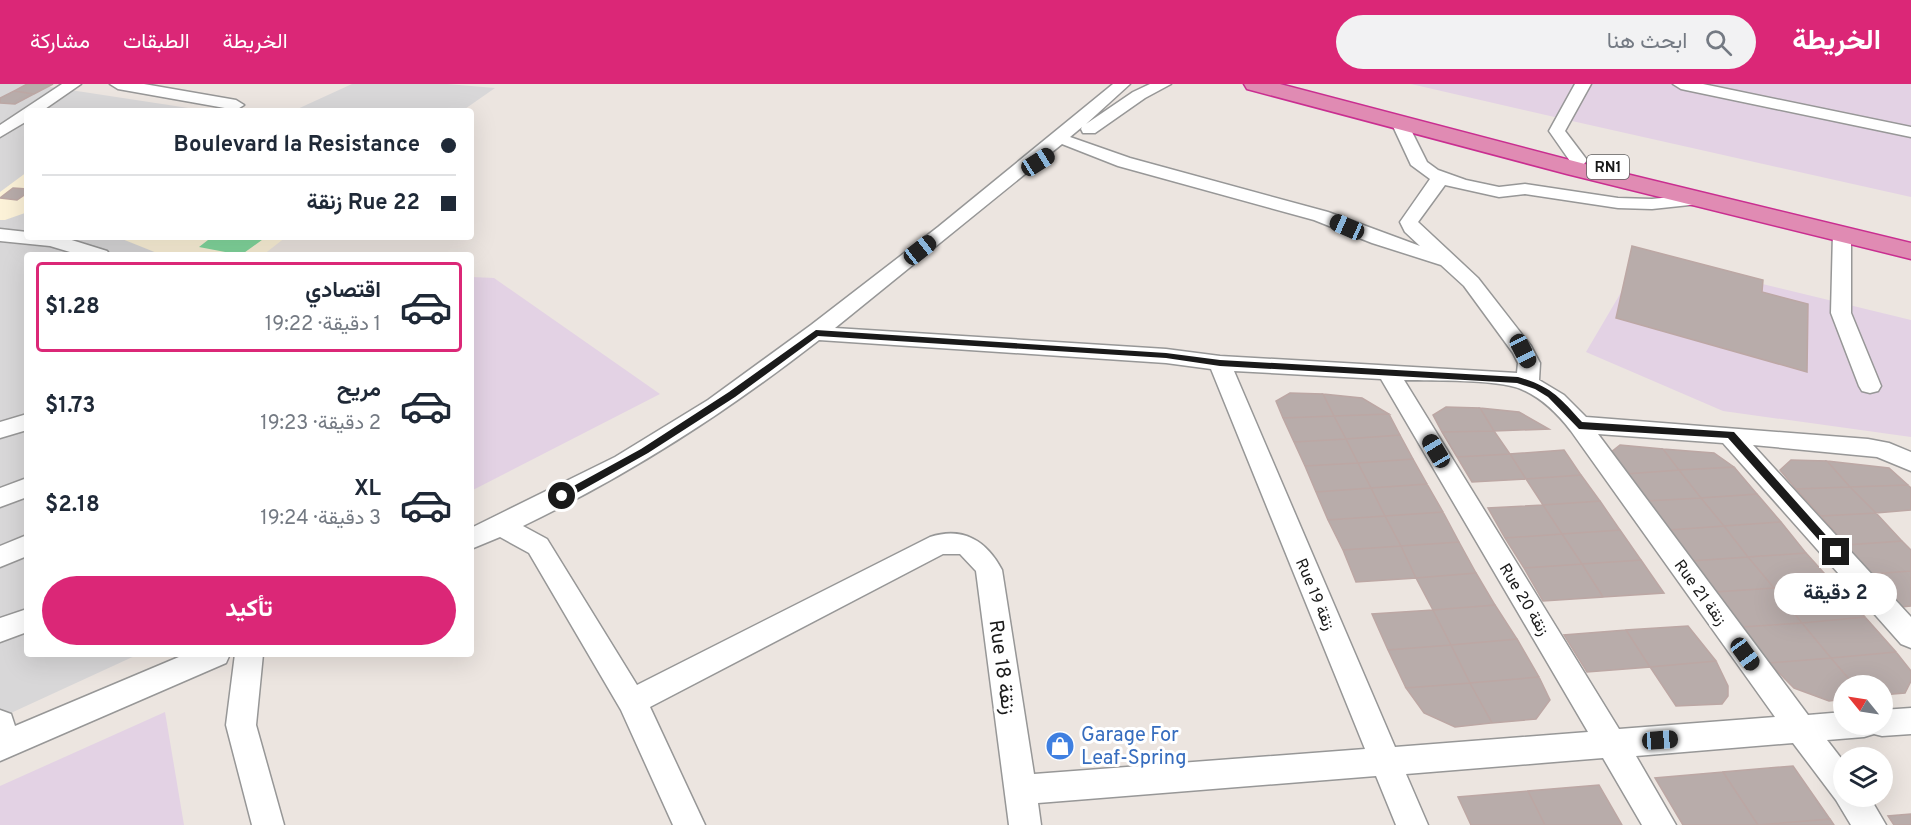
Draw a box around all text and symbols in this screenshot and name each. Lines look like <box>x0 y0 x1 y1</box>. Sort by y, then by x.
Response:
search box <box>1336 15 1756 69</box>
text: الخريطة <box>1792 24 1881 60</box>
icon: search <box>1702 26 1735 59</box>
text: مشاركة <box>30 29 90 56</box>
text: الطبقات <box>123 29 190 56</box>
text: الخريطة <box>223 29 288 56</box>
text: ابحث هنا <box>1607 29 1687 56</box>
text: Boulevard la Resistance <box>174 132 420 159</box>
car <box>1018 145 1058 179</box>
road number: RN1 <box>1587 155 1629 179</box>
text: Rue 22 زنقة <box>307 190 420 217</box>
car <box>1327 211 1367 243</box>
car <box>900 232 940 268</box>
text: اقتصادي <box>305 278 381 305</box>
icon: car <box>399 280 453 334</box>
text: $1.28 <box>45 294 100 321</box>
text: 1 دقيقة · 19:22 <box>265 312 381 338</box>
car <box>1507 331 1539 371</box>
text: مريح <box>337 377 381 404</box>
icon: car <box>399 379 453 433</box>
text: $1.73 <box>45 393 95 420</box>
text: 2 دقيقة · 19:23 <box>260 411 381 437</box>
car <box>1419 431 1453 471</box>
text: XL <box>354 476 381 503</box>
icon: car <box>399 478 453 532</box>
route start <box>548 482 575 509</box>
text: $2.18 <box>45 492 100 519</box>
text: 3 دقيقة · 19:24 <box>260 506 381 532</box>
route end <box>1822 538 1849 565</box>
street label: Rue 19 زنقة <box>1290 556 1338 634</box>
street label: Rue 21 زنقة <box>1669 556 1730 630</box>
street label: Rue 20 زنقة <box>1494 560 1553 640</box>
callout: 2 دقيقة <box>1774 573 1898 615</box>
button: تأكيد <box>42 576 456 645</box>
text: 2 دقيقة <box>1803 581 1868 607</box>
street label: Rue 18 زنقة <box>981 618 1021 716</box>
car <box>1727 634 1763 674</box>
north arrow <box>1833 675 1893 735</box>
map controls <box>1833 675 1893 807</box>
place label: Garage For Leaf-Spring <box>1081 723 1187 772</box>
shop icon: Garage For Leaf-Spring <box>1044 730 1076 762</box>
car <box>1641 730 1679 750</box>
button: layers <box>1833 747 1893 807</box>

